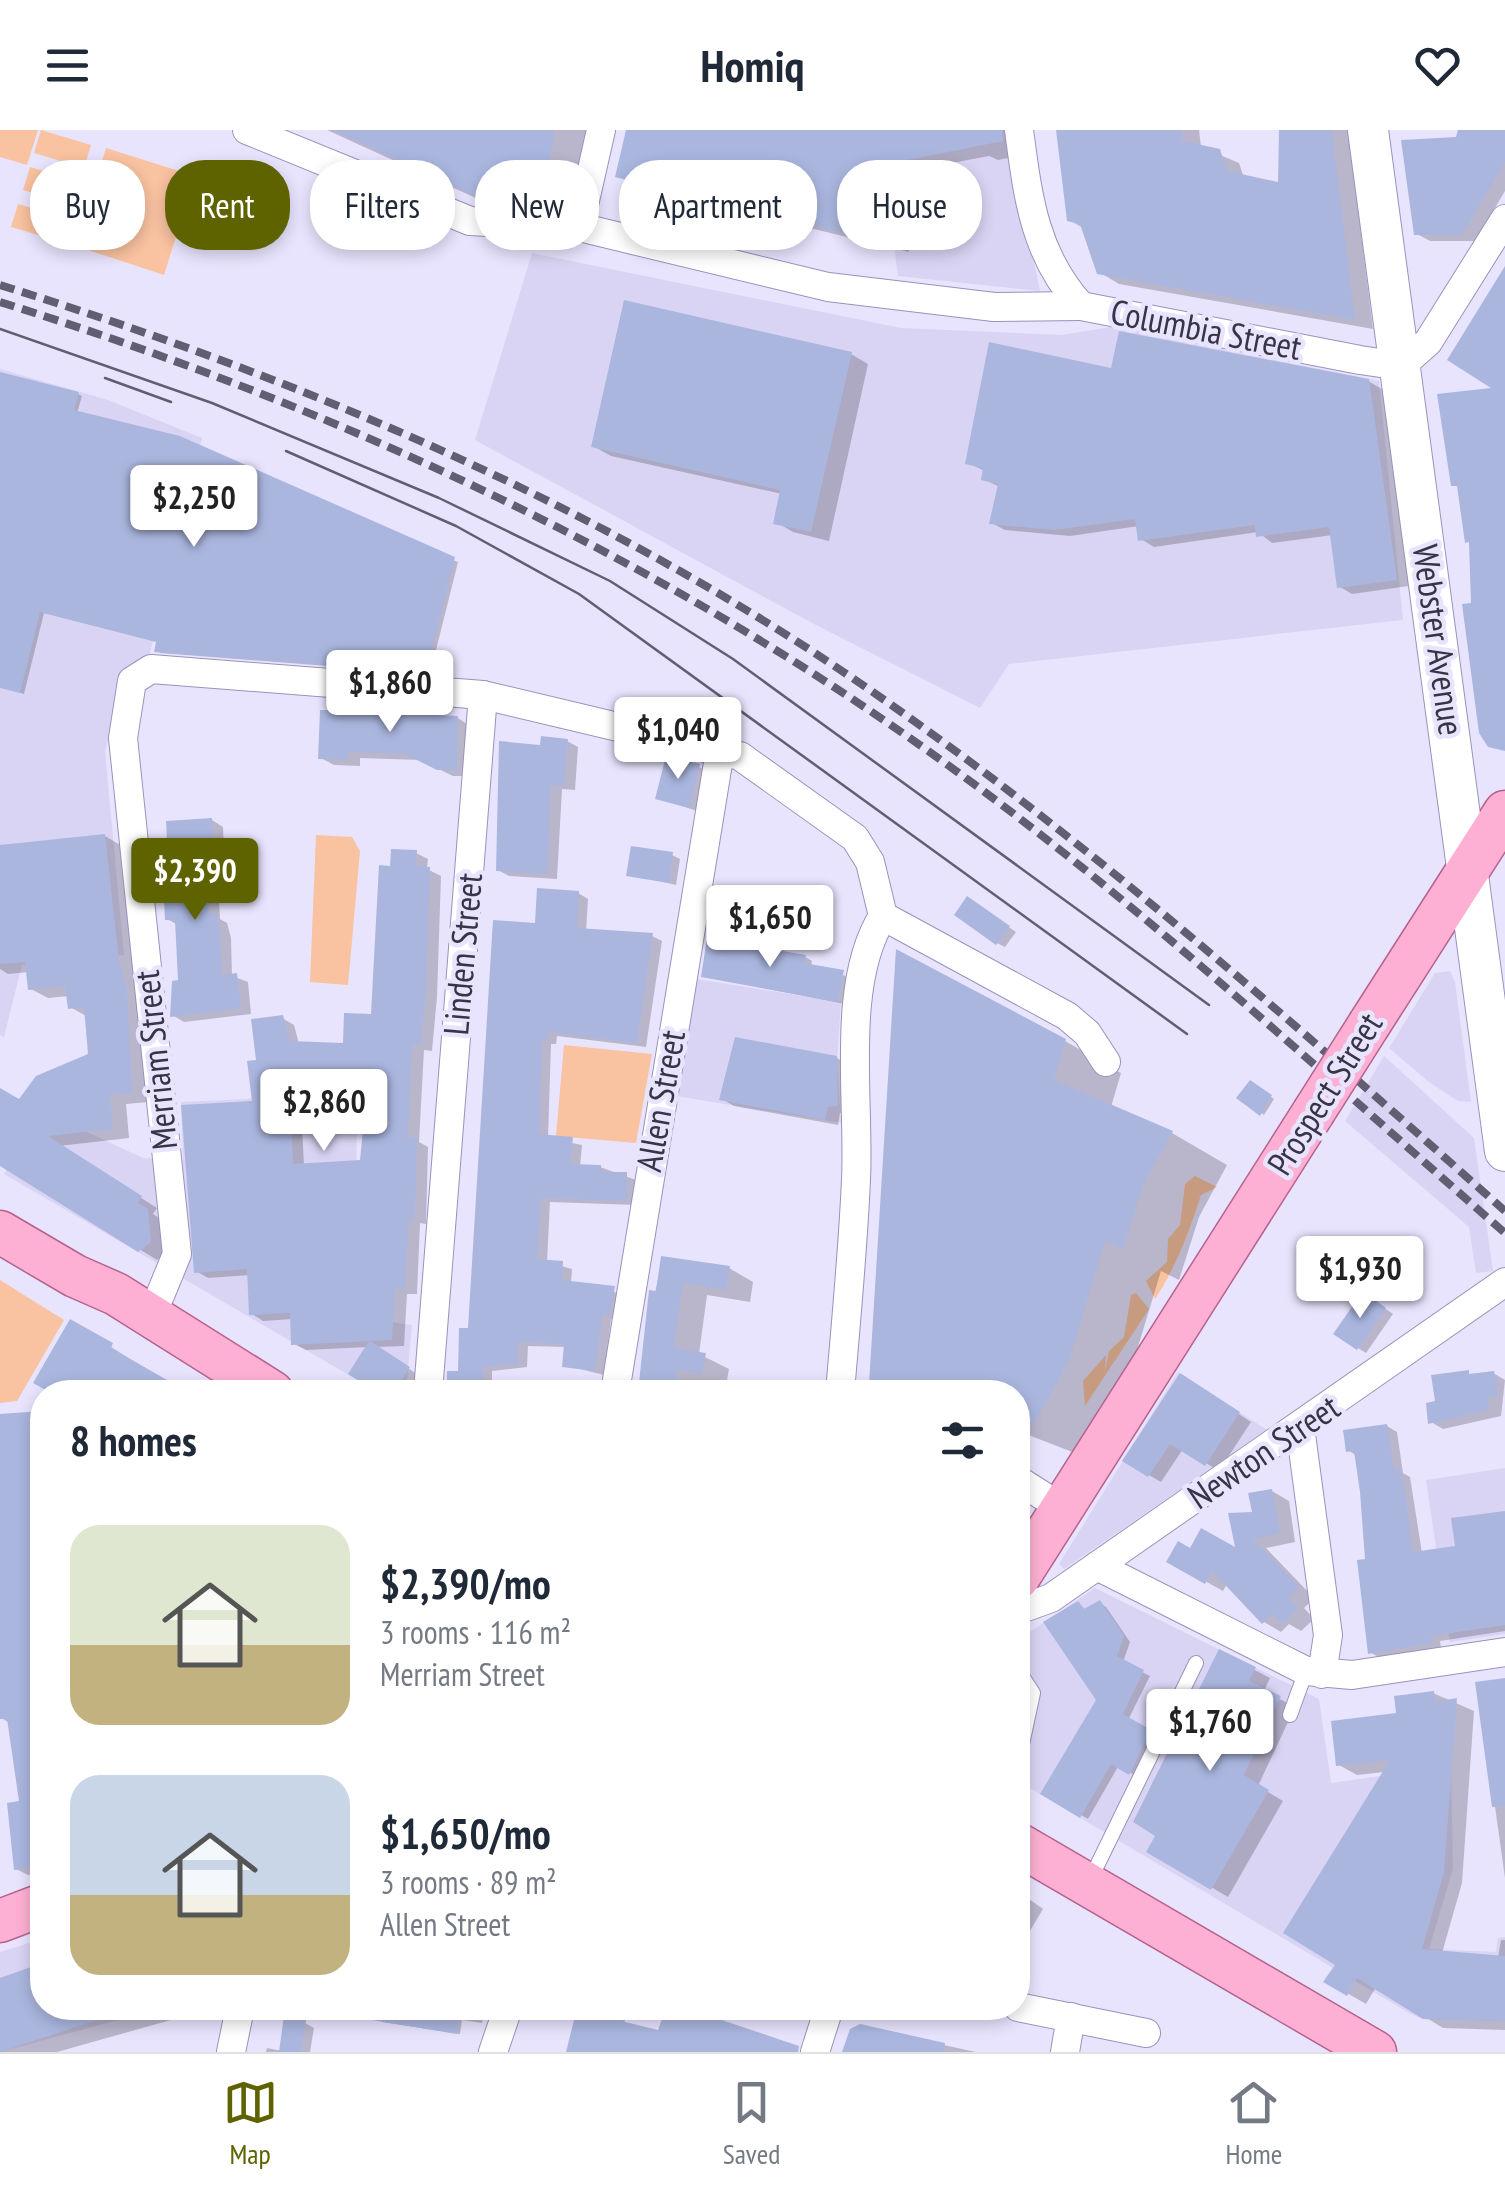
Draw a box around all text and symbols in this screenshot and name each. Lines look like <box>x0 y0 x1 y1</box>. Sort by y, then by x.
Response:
text: Homiq <box>701 36 804 94</box>
icon: menu <box>40 38 95 93</box>
icon: heart <box>1410 38 1465 93</box>
chip: Buy <box>30 160 145 250</box>
chip: Rent <box>165 160 290 250</box>
chip: Filters <box>310 160 455 250</box>
chip: New <box>475 160 599 250</box>
chip: Apartment <box>619 160 817 250</box>
chip: House <box>837 160 982 250</box>
street label: Columbia Street <box>1107 288 1306 370</box>
pin: $2,250 <box>113 465 275 550</box>
text: $2,250 <box>152 476 236 518</box>
street label: Webster Avenue <box>1403 542 1475 738</box>
pin: $1,860 <box>309 650 471 735</box>
text: $1,860 <box>348 661 432 703</box>
pin: $1,040 <box>597 697 759 782</box>
text: $1,040 <box>636 708 720 750</box>
pin: $2,390 <box>114 838 276 923</box>
text: $2,390 <box>153 849 237 891</box>
street label: Linden Street <box>432 871 492 1037</box>
pin: $1,650 <box>689 885 851 970</box>
text: $1,650 <box>728 896 812 938</box>
street label: Merriam Street <box>123 968 187 1152</box>
street label: Prospect Street <box>1256 1003 1392 1183</box>
street label: Allen Street <box>625 1026 695 1175</box>
pin: $2,860 <box>243 1069 405 1154</box>
text: $2,860 <box>282 1080 366 1122</box>
pin: $1,930 <box>1279 1236 1441 1321</box>
text: $1,930 <box>1318 1247 1402 1289</box>
street label: Newton Street <box>1179 1383 1348 1519</box>
text: 8 homes <box>70 1413 197 1468</box>
icon: filters <box>935 1413 990 1468</box>
text: $2,390/mo <box>380 1556 551 1611</box>
icon: home <box>150 1565 270 1685</box>
text: 3 rooms · 116 m² <box>380 1611 571 1653</box>
text: Merriam Street <box>380 1653 545 1695</box>
pin: $1,760 <box>1129 1689 1291 1774</box>
text: $1,760 <box>1168 1700 1252 1742</box>
text: $1,650/mo <box>380 1806 551 1861</box>
icon: home <box>150 1815 270 1935</box>
text: 3 rooms · 89 m² <box>380 1861 557 1903</box>
text: Allen Street <box>380 1903 510 1945</box>
tab: Map <box>223 2075 278 2172</box>
tab: Saved <box>723 2075 780 2172</box>
tab: Home <box>1226 2075 1282 2172</box>

